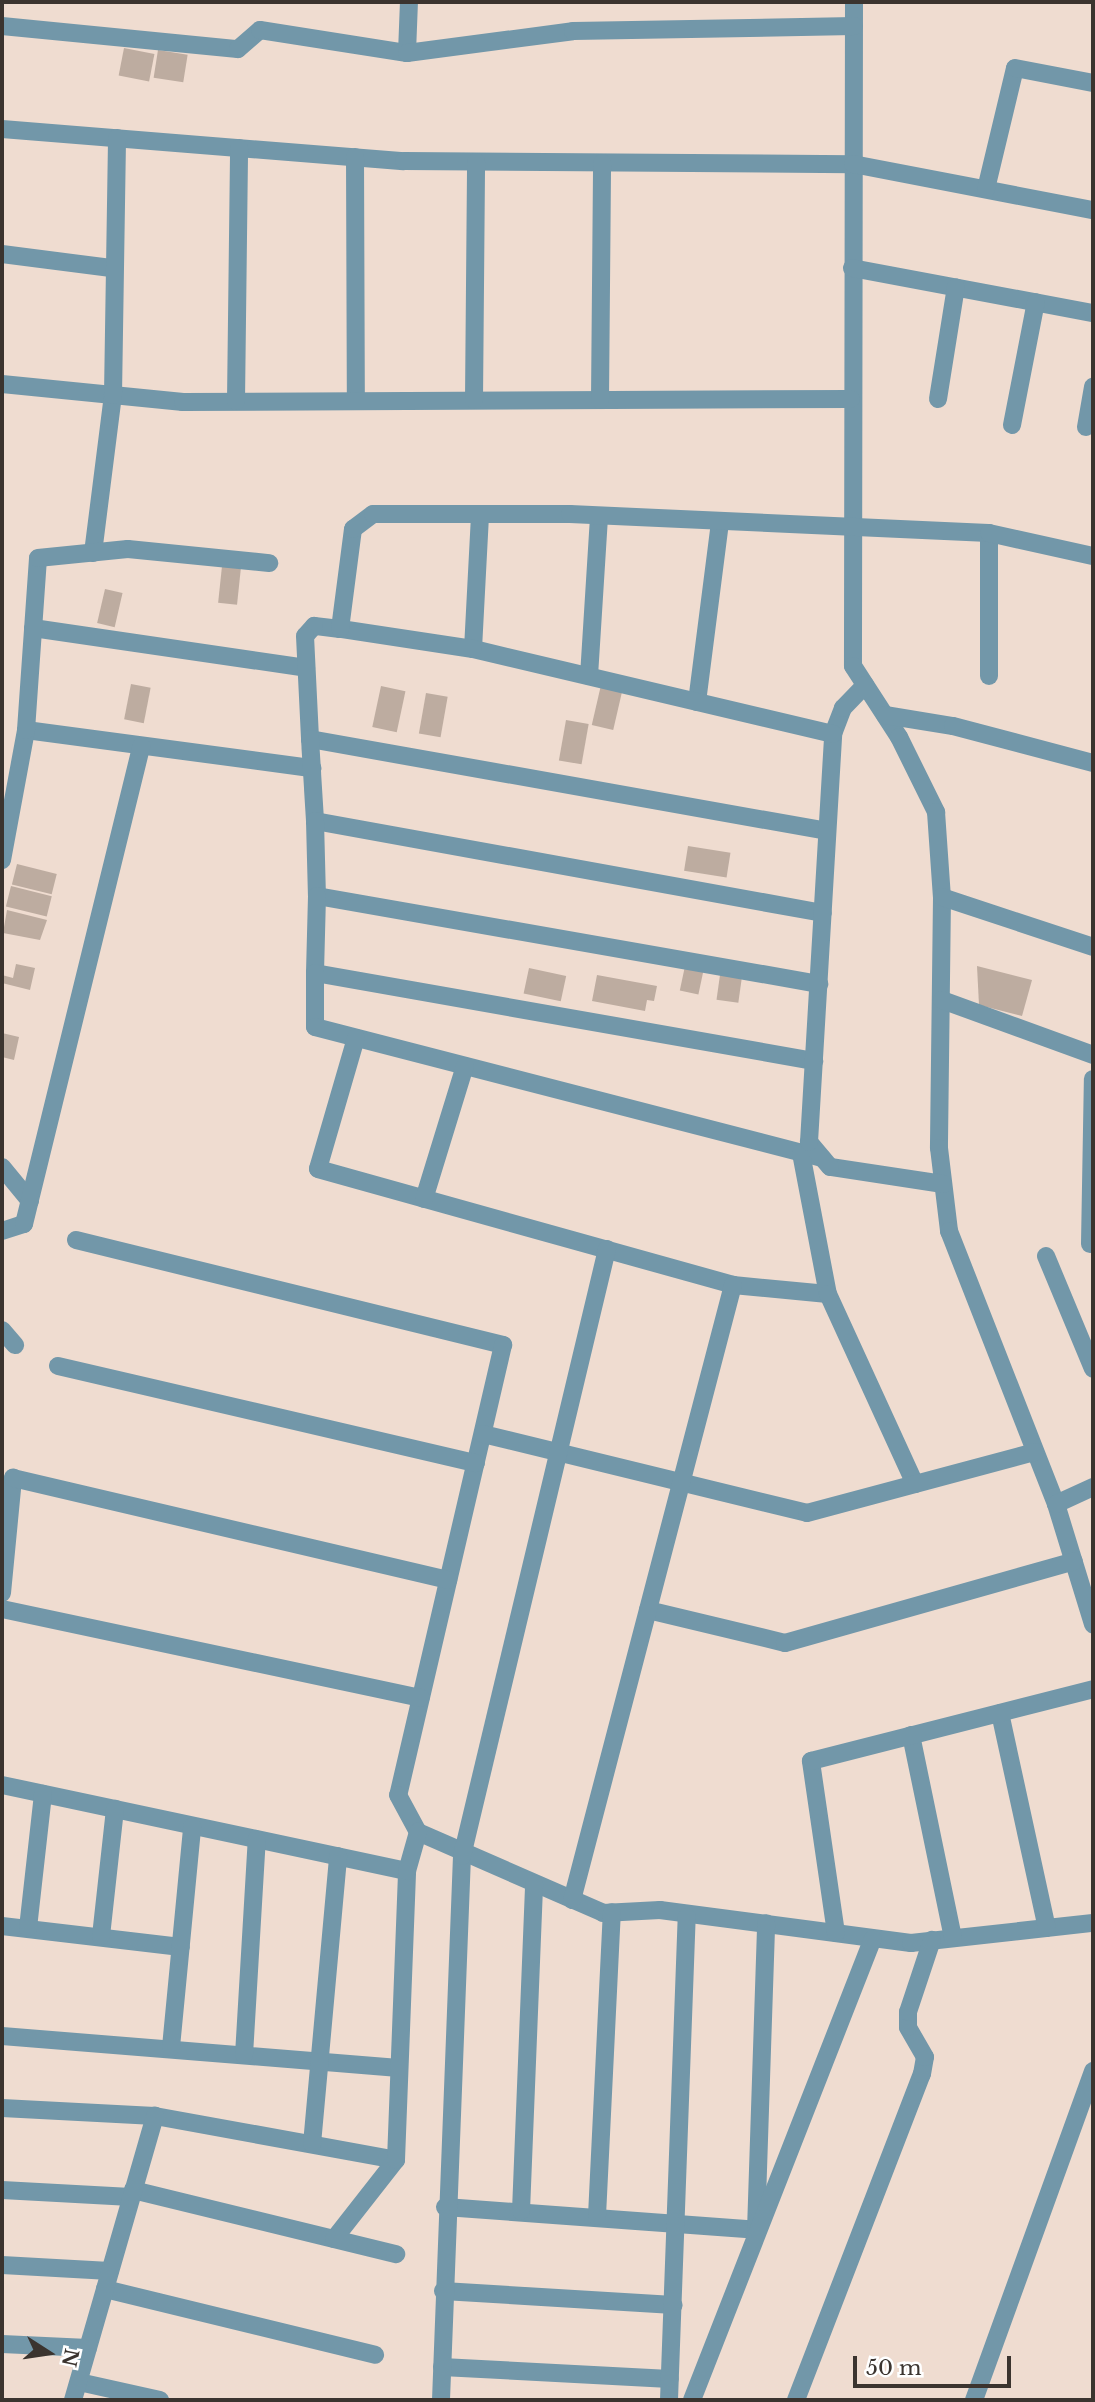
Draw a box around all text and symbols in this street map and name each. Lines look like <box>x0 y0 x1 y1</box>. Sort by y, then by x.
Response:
north arrow <box>14 2318 84 2388</box>
scale bar <box>857 2342 1014 2386</box>
text: N <box>57 2346 83 2369</box>
text: 50 m <box>866 2355 921 2381</box>

